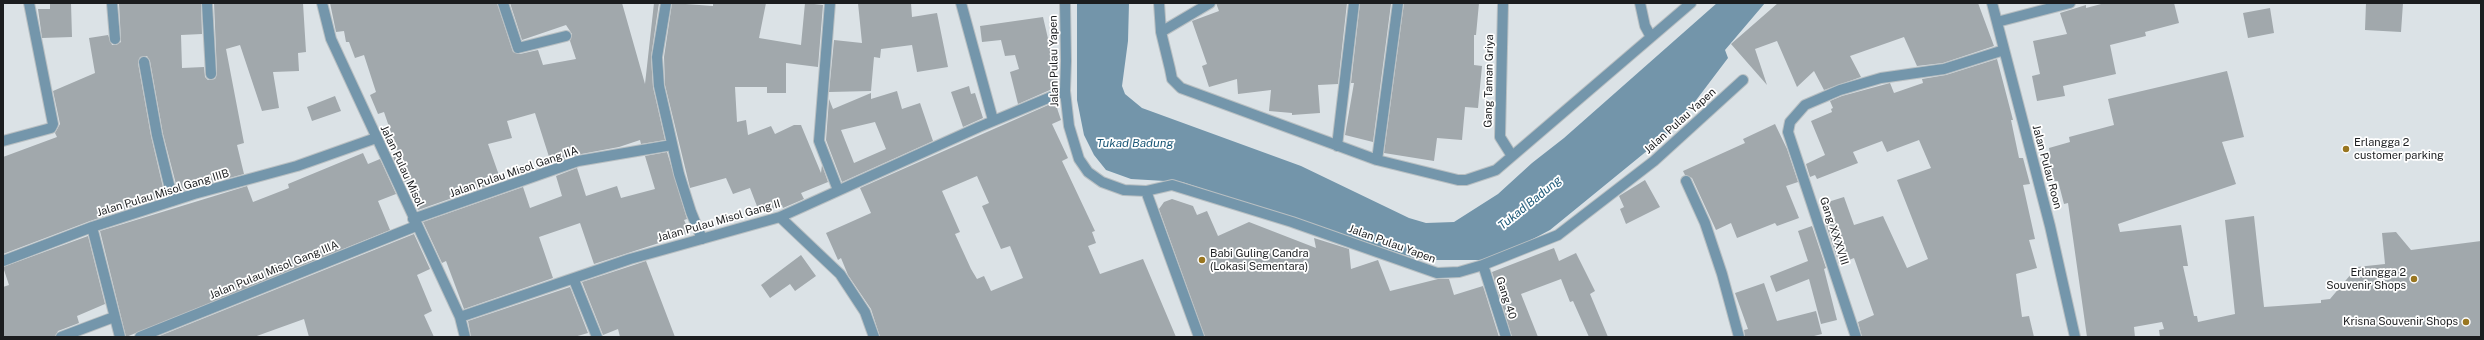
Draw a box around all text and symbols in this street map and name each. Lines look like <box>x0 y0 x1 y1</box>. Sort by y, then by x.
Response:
street label: Jalan Pulau Yapen <box>1047 15 1061 107</box>
street label: Gang Taman Griya <box>1482 34 1496 128</box>
street label: Jalan Pulau Yapen <box>1641 85 1719 157</box>
street label: Jalan Pulau Misol <box>377 123 427 209</box>
street label: Jalan Pulau Roon <box>2029 123 2065 211</box>
water label: Tukad Badung <box>1096 136 1174 150</box>
place label: Erlangga 2 customer parking <box>2354 136 2444 162</box>
street label: Jalan Pulau Misol Gang IIA <box>448 144 580 200</box>
marker: Erlangga 2 customer parking <box>2341 144 2351 154</box>
street label: Jalan Pulau Misol Gang IIIB <box>95 167 231 219</box>
water label: Tukad Badung <box>1495 173 1565 233</box>
street label: Gang XXXVIII <box>1817 195 1851 267</box>
street label: Jalan Pulau Misol Gang II <box>656 197 782 245</box>
street label: Jalan Pulau Yapen <box>1347 222 1437 266</box>
street label: Jalan Pulau Misol Gang IIIA <box>208 238 340 302</box>
place label: Babi Guling Candra (Lokasi Sementara) <box>1210 247 1309 273</box>
marker: Babi Guling Candra (Lokasi Sementara) <box>1197 255 1207 265</box>
place label: Erlangga 2 Souvenir Shops <box>2326 266 2406 292</box>
marker: Erlangga 2 Souvenir Shops <box>2409 274 2419 284</box>
street label: Gang 40 <box>1493 275 1519 321</box>
place label: Krisna Souvenir Shops <box>2343 315 2458 329</box>
marker: Krisna Souvenir Shops <box>2461 317 2471 327</box>

